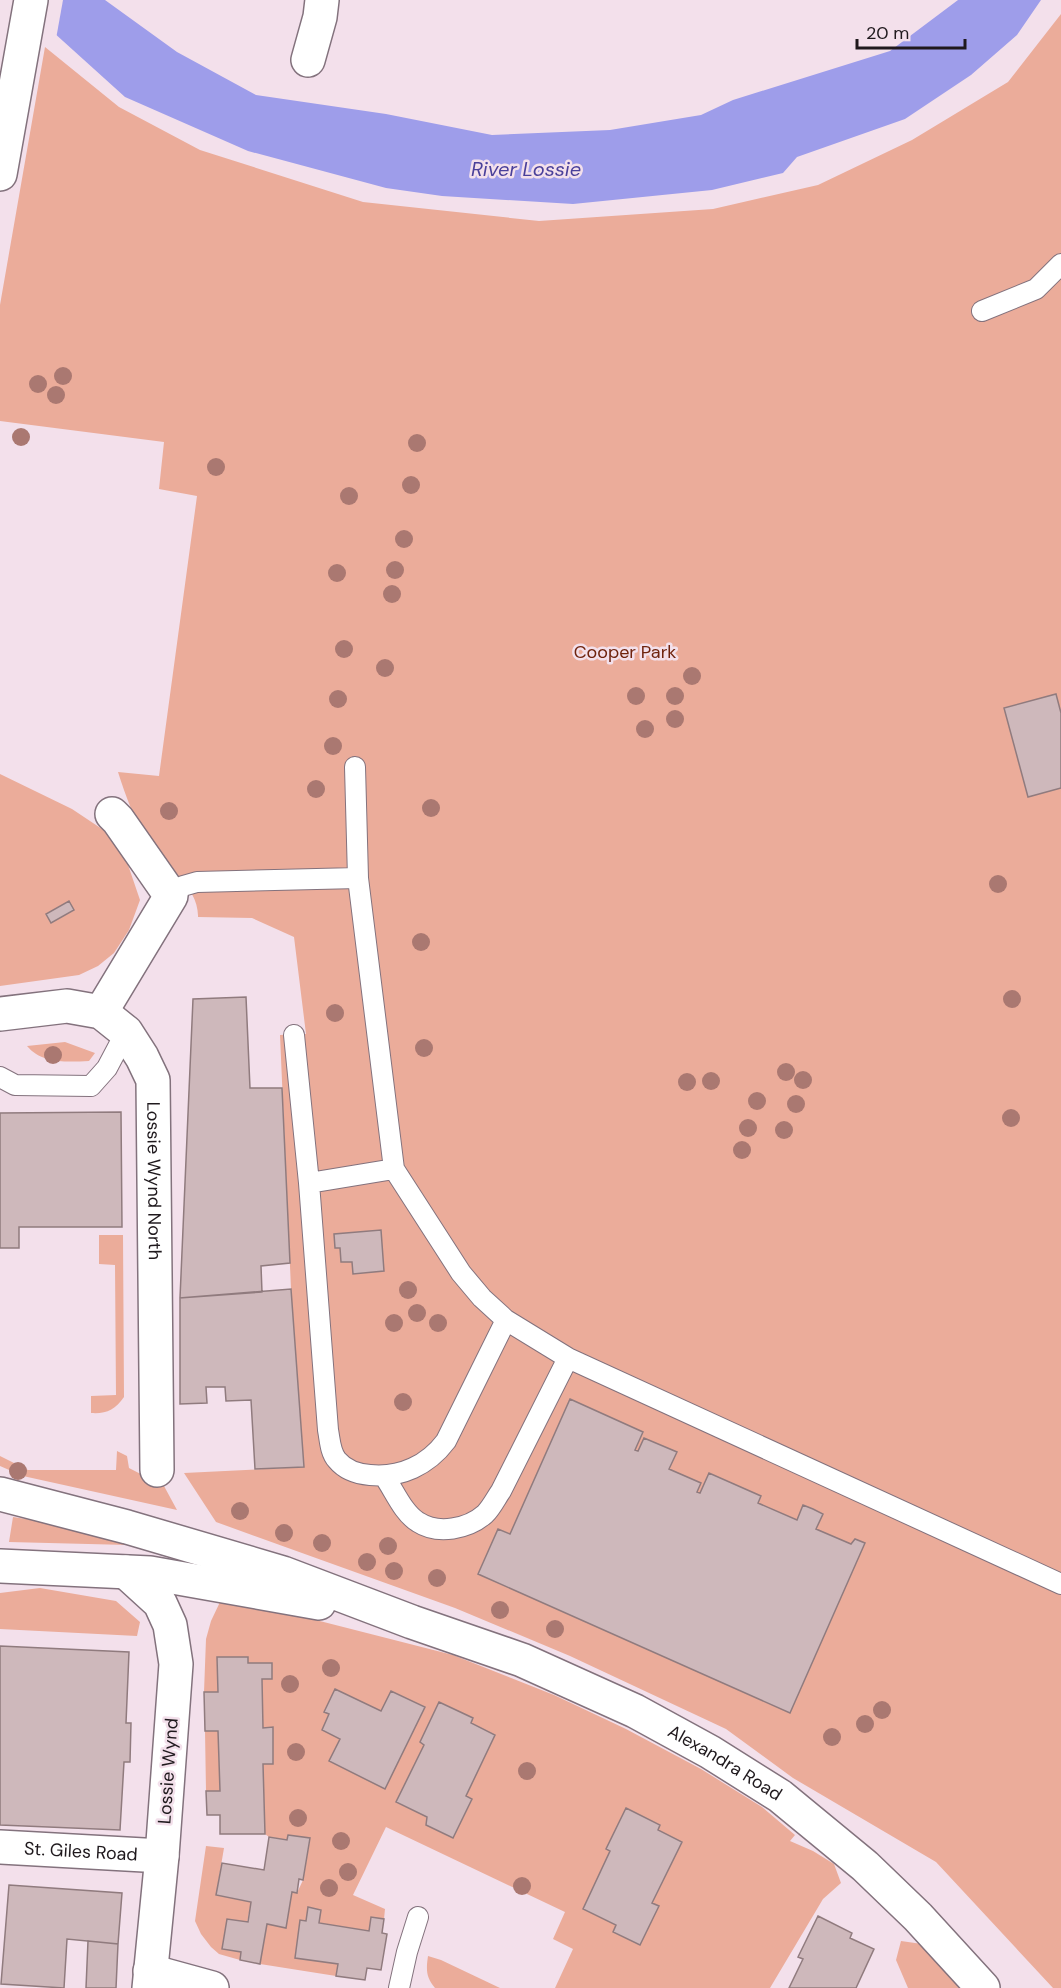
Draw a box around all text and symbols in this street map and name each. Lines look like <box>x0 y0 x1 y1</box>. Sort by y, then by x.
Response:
scale bar <box>857 12 965 50</box>
text: 20 m <box>866 21 909 45</box>
water label: River Lossie <box>471 156 581 182</box>
park label: Cooper Park <box>574 640 676 664</box>
street label: Lossie Wynd North <box>141 1101 167 1260</box>
street label: Lossie Wynd <box>152 1717 184 1825</box>
street label: Alexandra Road <box>664 1719 787 1806</box>
street label: St. Giles Road <box>23 1836 138 1867</box>

